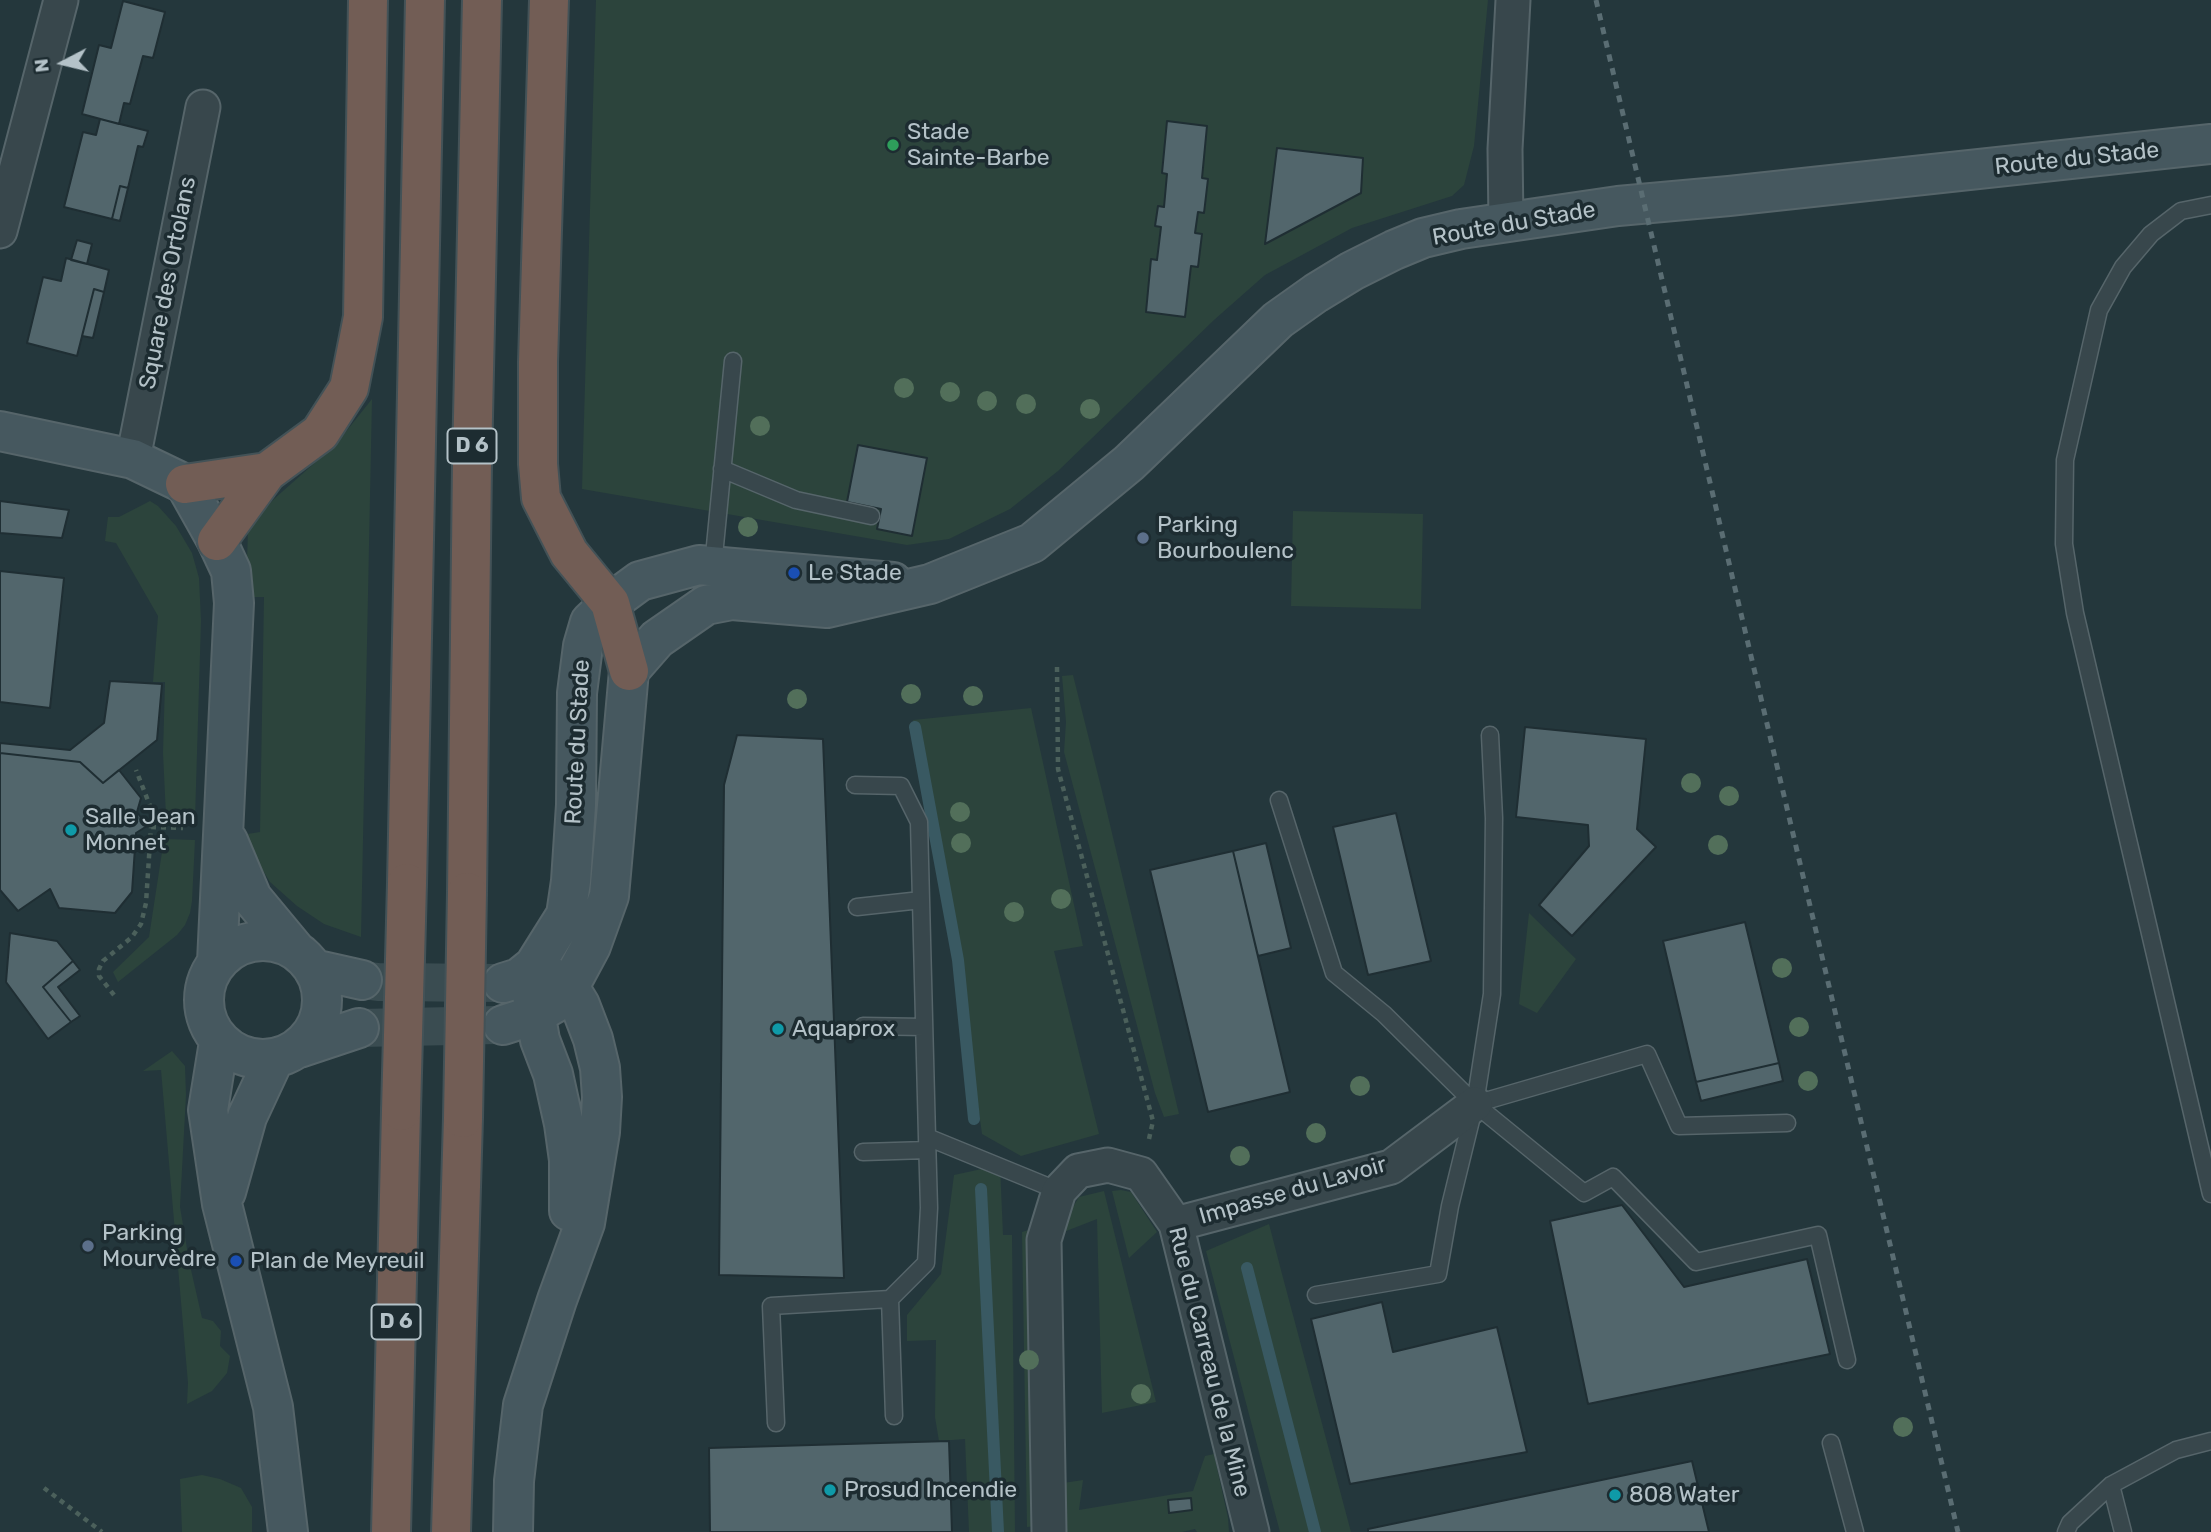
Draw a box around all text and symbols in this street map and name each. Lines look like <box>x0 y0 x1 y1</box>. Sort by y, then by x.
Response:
north arrow <box>28 28 98 98</box>
text: N <box>29 57 54 74</box>
place label: Stade Sainte-Barbe <box>907 118 1050 172</box>
marker: Stade Sainte-Barbe <box>885 137 901 153</box>
street label: Route du Stade <box>1993 137 2161 181</box>
street label: Square des Ortolans <box>134 174 202 392</box>
street label: Route du Stade <box>1430 196 1598 252</box>
road number: D 6 <box>448 428 496 464</box>
place label: Parking Bourboulenc <box>1157 511 1294 565</box>
marker: Parking Bourboulenc <box>1135 530 1151 546</box>
place label: Le Stade <box>808 559 902 587</box>
marker: Le Stade <box>786 565 802 581</box>
street label: Route du Stade <box>560 659 596 825</box>
place label: Salle Jean Monnet <box>85 803 196 857</box>
marker: Salle Jean Monnet <box>63 822 79 838</box>
place label: Aquaprox <box>792 1015 895 1043</box>
marker: Aquaprox <box>770 1021 786 1037</box>
street label: Impasse du Lavoir <box>1196 1151 1390 1231</box>
place label: Parking Mourvèdre <box>102 1219 216 1273</box>
street label: Rue du Carreau de la Mine <box>1162 1224 1256 1500</box>
marker: Parking Mourvèdre <box>80 1238 96 1254</box>
place label: Plan de Meyreuil <box>250 1247 425 1275</box>
marker: Plan de Meyreuil <box>228 1253 244 1269</box>
road number: D 6 <box>372 1304 420 1340</box>
place label: Prosud Incendie <box>844 1476 1017 1504</box>
place label: 808 Water <box>1629 1481 1740 1509</box>
marker: Prosud Incendie <box>822 1482 838 1498</box>
marker: 808 Water <box>1607 1487 1623 1503</box>

